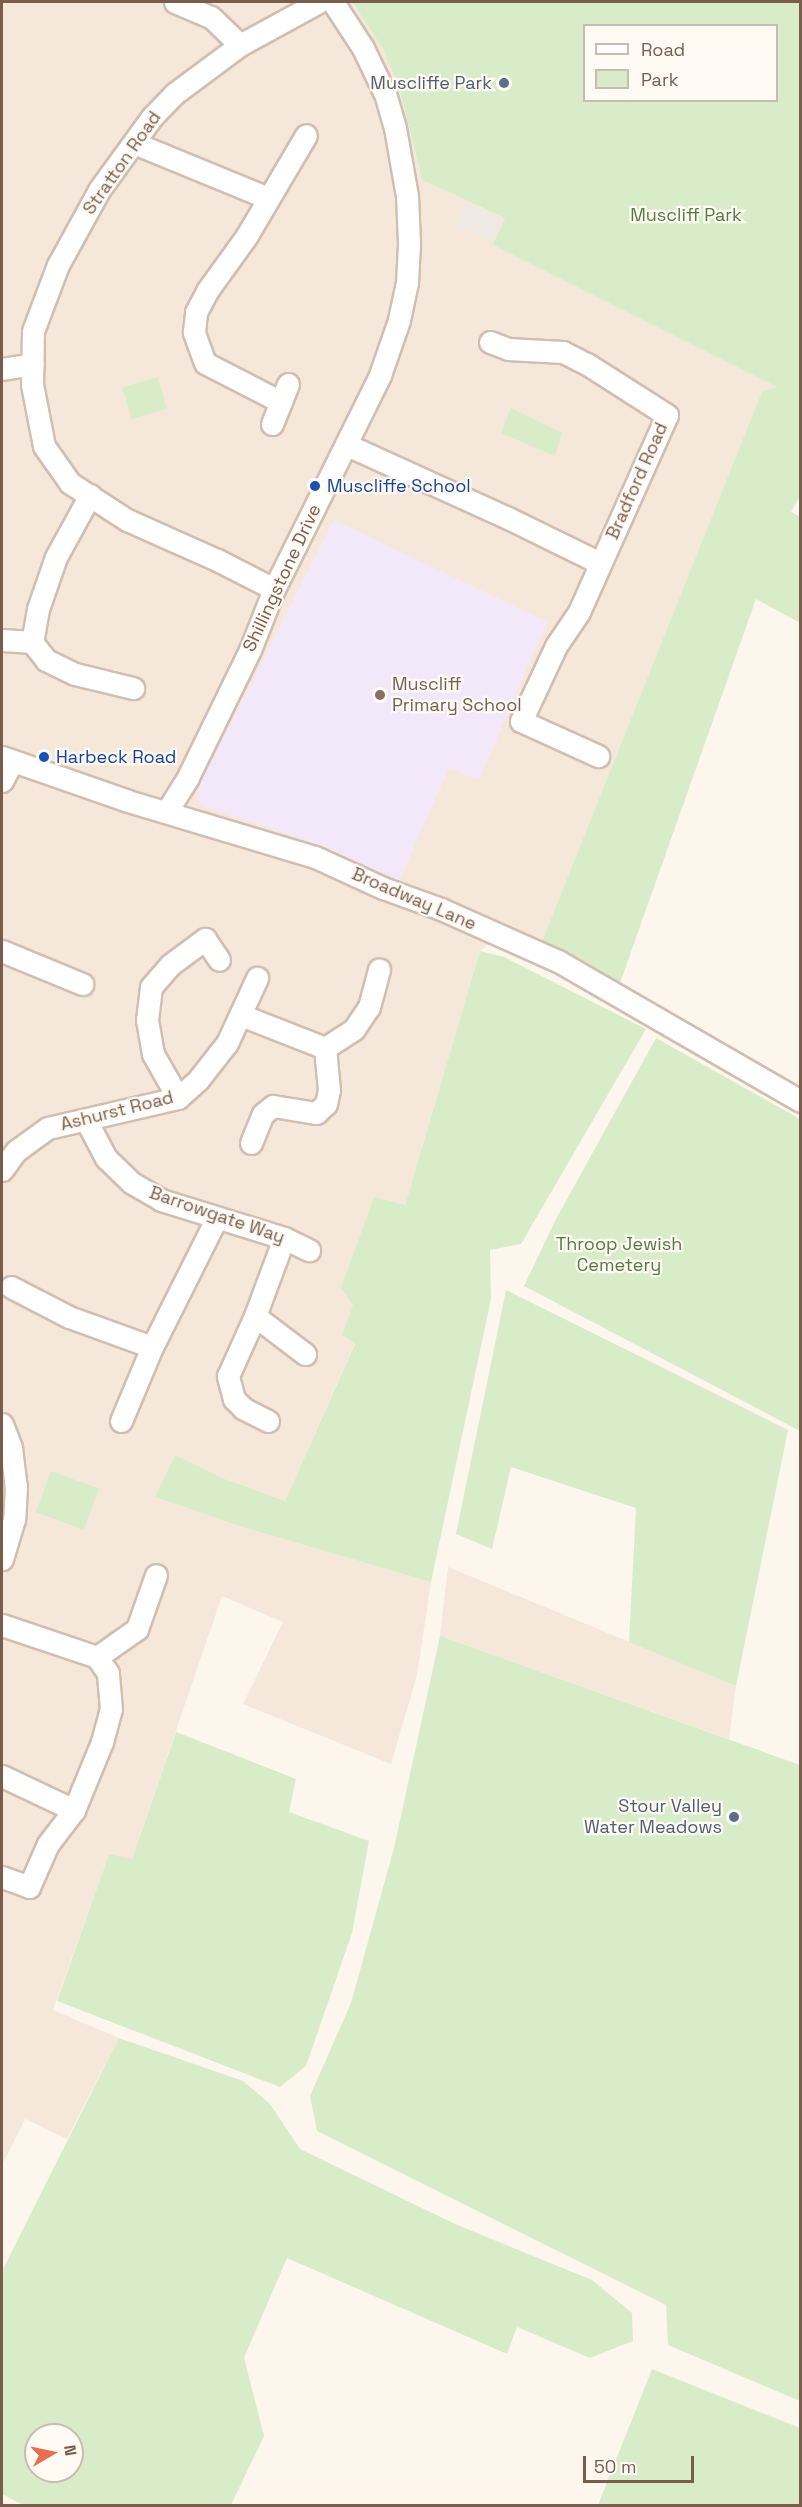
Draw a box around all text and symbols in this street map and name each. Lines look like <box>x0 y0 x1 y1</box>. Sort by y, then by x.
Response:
legend <box>583 24 778 102</box>
text: Road <box>641 38 685 61</box>
text: Park <box>641 68 678 91</box>
place label: Muscliffe Park <box>370 72 492 94</box>
marker: Muscliffe Park <box>497 76 511 90</box>
street label: Stratton Road <box>78 107 166 219</box>
park label: Muscliff Park <box>630 204 742 226</box>
street label: Bradford Road <box>602 419 672 543</box>
place label: Muscliffe School <box>327 475 471 497</box>
marker: Muscliffe School <box>308 479 322 493</box>
street label: Shillingstone Drive <box>238 501 326 655</box>
place label: Muscliff Primary School <box>392 674 522 716</box>
marker: Muscliff Primary School <box>373 688 387 702</box>
place label: Harbeck Road <box>56 746 176 768</box>
marker: Harbeck Road <box>37 750 51 764</box>
street label: Broadway Lane <box>349 863 479 935</box>
street label: Ashurst Road <box>58 1087 176 1135</box>
street label: Barrowgate Way <box>146 1182 288 1248</box>
park label: Throop Jewish Cemetery <box>556 1234 682 1276</box>
place label: Stour Valley Water Meadows <box>584 1796 722 1838</box>
marker: Stour Valley Water Meadows <box>727 1810 741 1824</box>
north arrow <box>24 2423 84 2483</box>
text: N <box>59 2443 82 2457</box>
scale bar <box>586 2444 697 2482</box>
text: 50 m <box>594 2455 636 2478</box>

